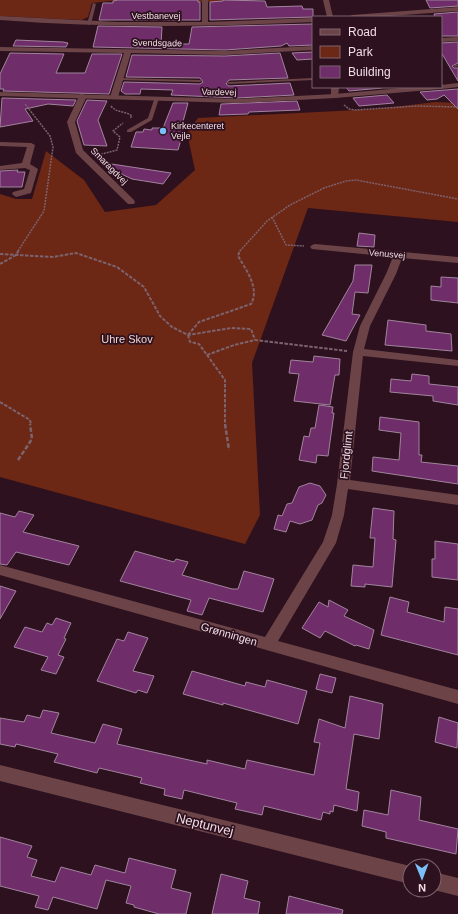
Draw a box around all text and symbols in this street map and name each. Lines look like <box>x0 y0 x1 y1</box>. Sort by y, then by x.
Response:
street label: Vestbanevej <box>131 11 181 21</box>
legend <box>312 16 442 88</box>
text: Road <box>348 25 377 39</box>
street label: Svendsgade <box>132 38 182 48</box>
text: Park <box>348 45 374 59</box>
text: Building <box>348 65 391 79</box>
street label: Vardevej <box>201 87 237 97</box>
place label: Kirkecenteret Vejle <box>171 121 225 141</box>
marker: Kirkecenteret Vejle <box>158 126 168 136</box>
street label: Smaragdvej <box>88 145 130 187</box>
street label: Venusvej <box>368 247 406 261</box>
park label: Uhre Skov <box>101 333 153 345</box>
street label: Fjordglimt <box>338 430 354 480</box>
street label: Grønningen <box>199 620 259 648</box>
street label: Neptunvej <box>175 810 235 839</box>
north arrow <box>402 858 442 898</box>
text: N <box>418 882 426 894</box>

